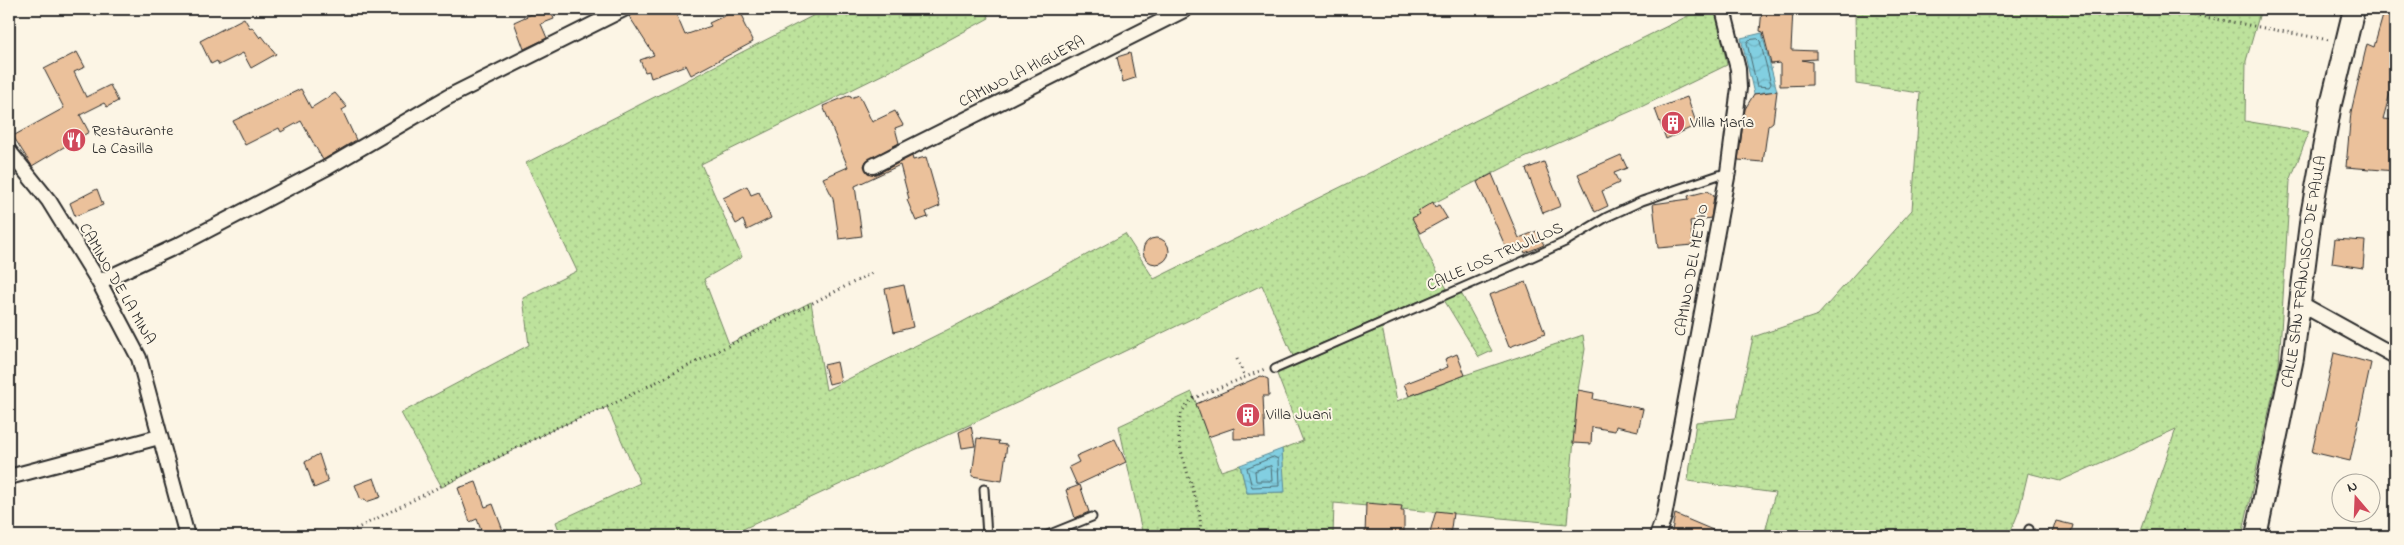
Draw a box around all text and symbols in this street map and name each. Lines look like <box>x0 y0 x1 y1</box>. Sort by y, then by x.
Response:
street label: CAMINO LA HIGUERA <box>955 30 1089 114</box>
building icon: Villa María <box>1660 110 1686 136</box>
place label: Villa María <box>1689 111 1754 135</box>
place label: Restaurante La Casilla <box>92 119 174 161</box>
restaurant icon: Restaurante La Casilla <box>61 127 87 153</box>
street label: CALLE SAN FRANCISCO DE PAULA <box>2275 153 2334 390</box>
street label: CAMINO DEL MEDIO <box>1669 202 1715 338</box>
street label: CALLE LOS TRUJILLOS <box>1423 216 1567 298</box>
street label: CAMINO DE LA MINA <box>72 219 162 349</box>
building icon: Villa Juani <box>1235 402 1261 428</box>
place label: Villa Juani <box>1265 403 1332 427</box>
north arrow <box>2332 472 2382 522</box>
text: N <box>2344 476 2360 499</box>

